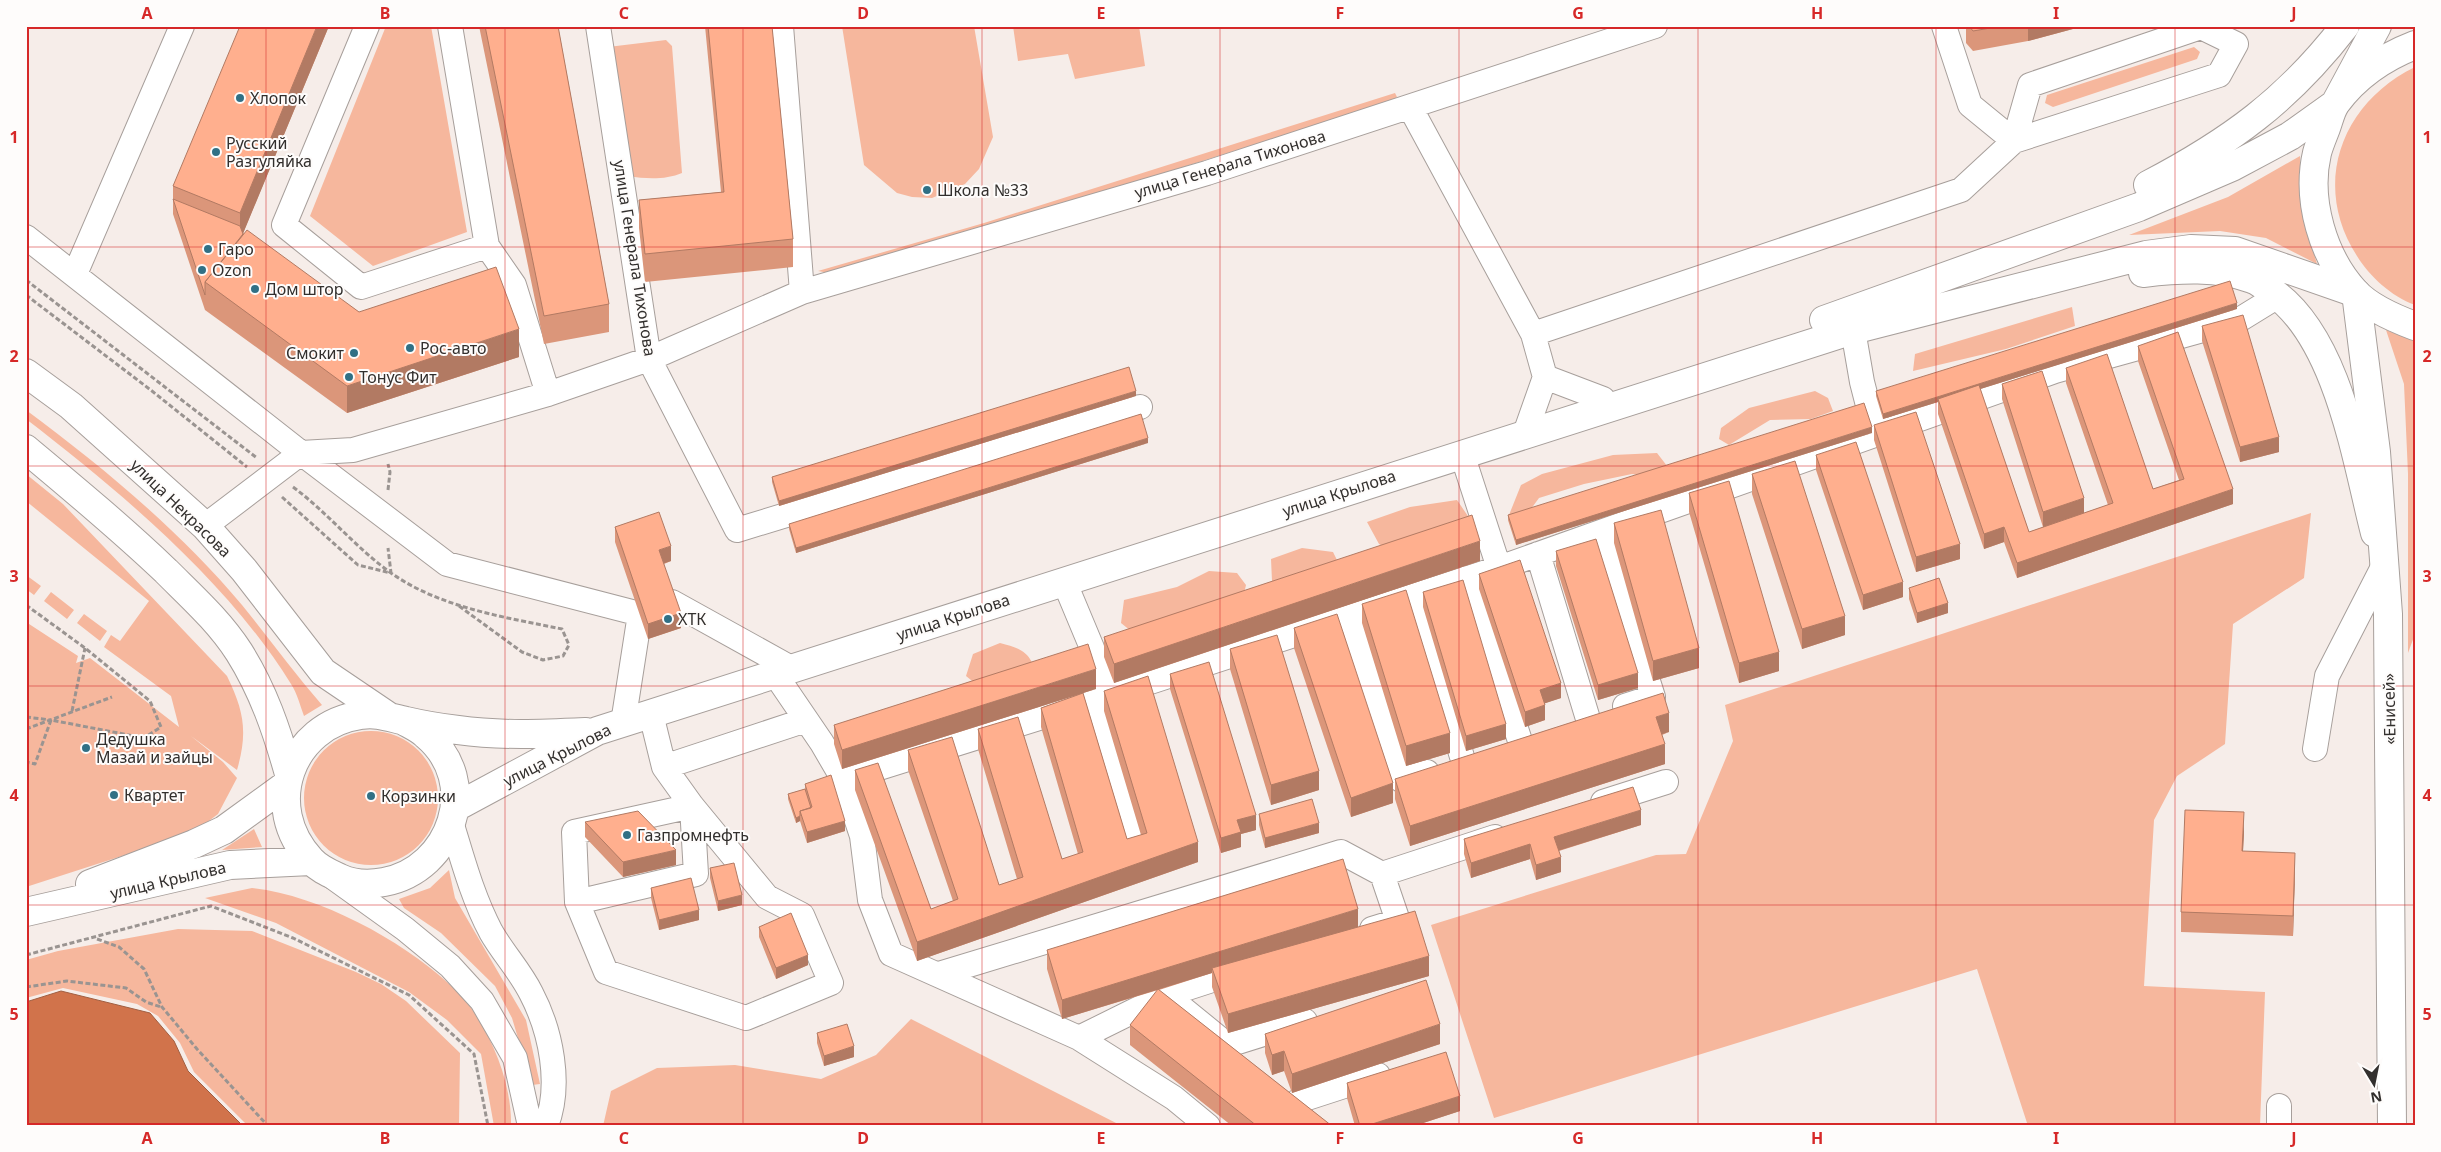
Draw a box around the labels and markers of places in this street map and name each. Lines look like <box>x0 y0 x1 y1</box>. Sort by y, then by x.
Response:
place label: Хлопок <box>250 87 307 109</box>
marker: Хлопок <box>234 92 246 104</box>
place label: Русский Разгуляйка <box>226 132 312 172</box>
marker: Русский Разгуляйка <box>210 146 222 158</box>
place label: Школа №33 <box>937 179 1028 201</box>
marker: Школа №33 <box>921 184 933 196</box>
place label: Гаро <box>218 238 254 260</box>
marker: Гаро <box>202 243 214 255</box>
place label: Ozon <box>212 259 252 281</box>
marker: Ozon <box>196 264 208 276</box>
place label: Дом штор <box>265 278 343 300</box>
marker: Дом штор <box>249 283 261 295</box>
place label: Рос-авто <box>420 337 487 359</box>
place label: Смокит <box>286 342 345 364</box>
marker: Рос-авто <box>404 342 416 354</box>
marker: Смокит <box>348 347 360 359</box>
place label: Тонус Фит <box>359 366 437 388</box>
marker: Тонус Фит <box>343 371 355 383</box>
place label: ХТК <box>678 608 706 630</box>
marker: ХТК <box>662 613 674 625</box>
place label: Дедушка Мазай и зайцы <box>96 728 213 768</box>
marker: Дедушка Мазай и зайцы <box>80 742 92 754</box>
place label: Квартет <box>124 784 185 806</box>
place label: Корзинки <box>381 785 456 807</box>
marker: Квартет <box>108 789 120 801</box>
marker: Корзинки <box>365 790 377 802</box>
place label: Газпромнефть <box>637 824 749 846</box>
marker: Газпромнефть <box>621 829 633 841</box>

